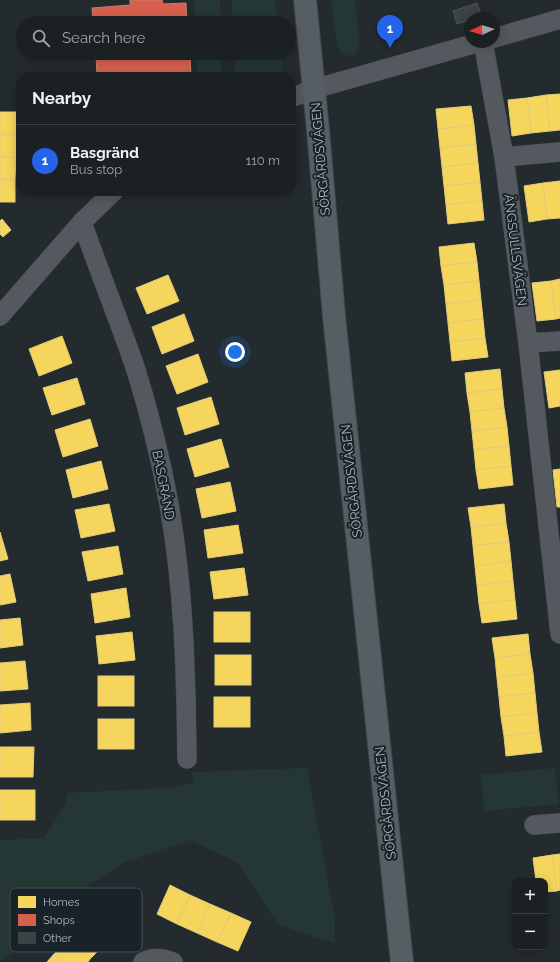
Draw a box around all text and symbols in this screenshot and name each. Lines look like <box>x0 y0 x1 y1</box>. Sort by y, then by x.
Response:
north arrow <box>464 12 500 48</box>
pin: 1 <box>377 15 403 48</box>
search box <box>16 16 296 60</box>
icon: search <box>30 27 52 49</box>
text: Search here <box>62 29 145 47</box>
text: Nearby <box>32 88 91 108</box>
street label: SÖRGÅRDSVÄGEN <box>307 102 333 216</box>
text: Basgränd <box>70 144 139 162</box>
text: 1 <box>42 153 48 168</box>
text: 110 m <box>246 153 280 168</box>
text: Bus stop <box>70 162 122 177</box>
street label: ÄNGSULLSVÄGEN <box>501 193 531 307</box>
your location <box>225 342 245 362</box>
street label: SÖRGÅRDSVÄGEN <box>337 424 365 538</box>
street label: BASGRÄND <box>149 449 179 521</box>
street label: SÖRGÅRDSVÄGEN <box>371 746 399 860</box>
map controls <box>512 878 548 950</box>
button: + <box>512 878 548 914</box>
legend <box>10 888 142 952</box>
text: Homes <box>43 896 79 909</box>
text: Shops <box>43 914 75 927</box>
button: − <box>512 914 548 950</box>
text: Other <box>43 932 72 945</box>

